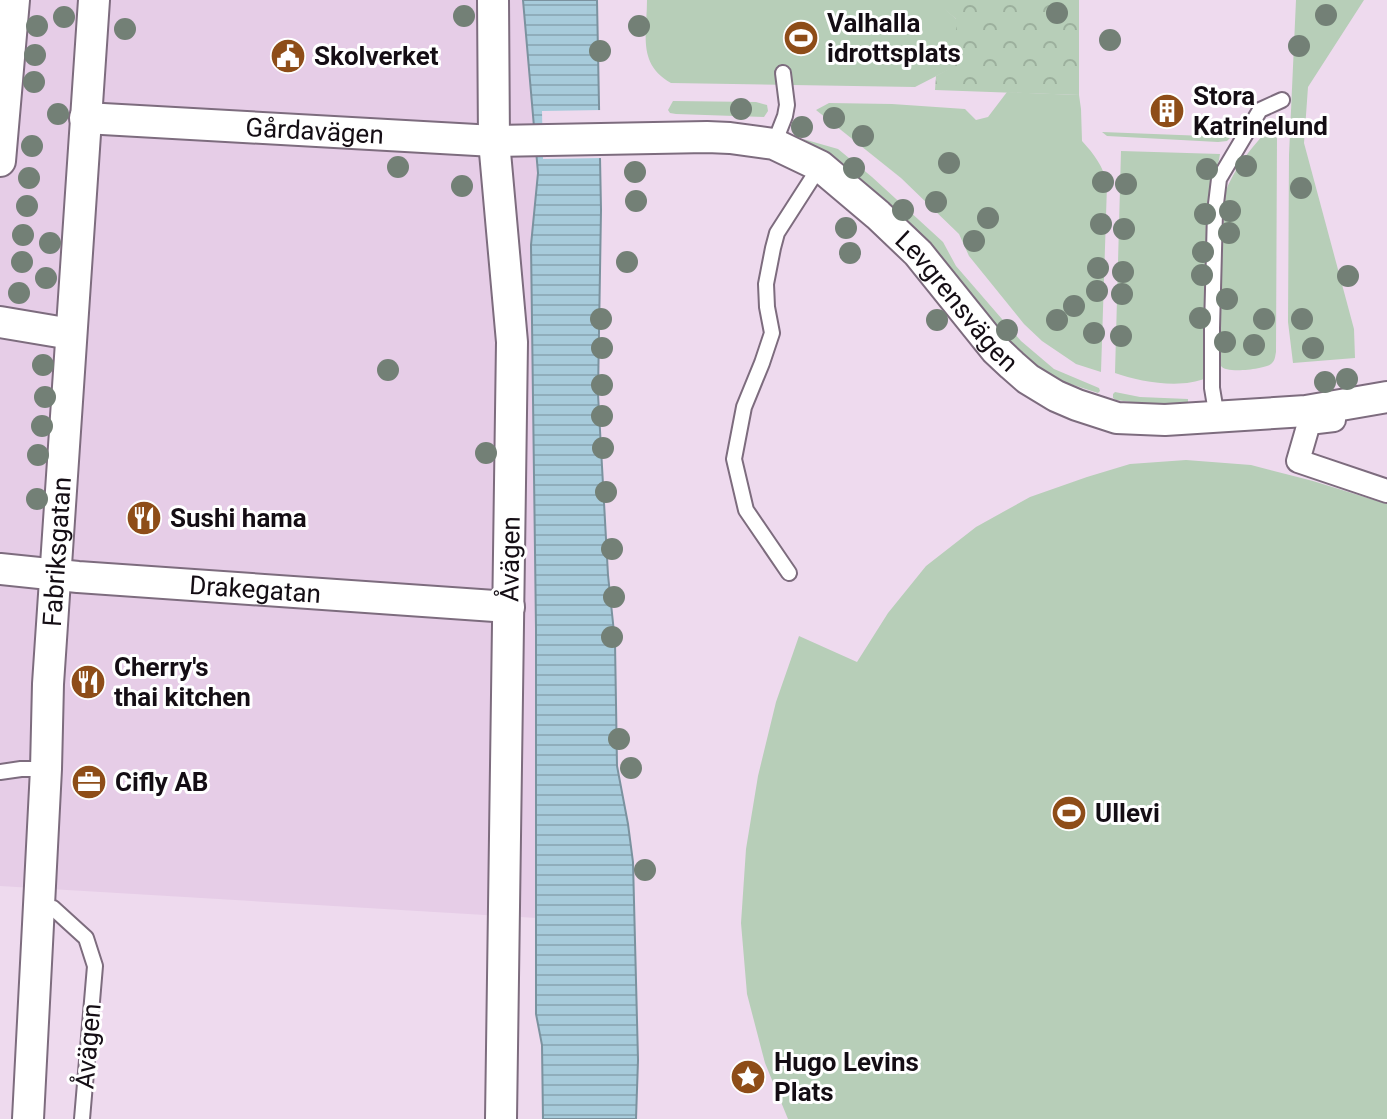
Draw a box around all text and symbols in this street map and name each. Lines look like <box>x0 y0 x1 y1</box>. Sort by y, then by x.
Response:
place label: Valhalla idrottsplats <box>827 8 961 68</box>
sports icon: Valhalla idrottsplats <box>782 19 820 57</box>
public building icon: Skolverket <box>269 37 307 75</box>
place label: Skolverket <box>314 41 439 71</box>
place label: Stora Katrinelund <box>1193 81 1328 141</box>
building icon: Stora Katrinelund <box>1148 92 1186 130</box>
street label: Gårdavägen <box>245 112 385 150</box>
street label: Levgrensvägen <box>889 225 1024 378</box>
street label: Fabriksgatan <box>37 476 77 628</box>
restaurant icon: Sushi hama <box>125 499 163 537</box>
place label: Sushi hama <box>170 503 307 533</box>
street label: Åvägen <box>493 516 526 602</box>
street label: Drakegatan <box>188 570 322 609</box>
place label: Cherry's thai kitchen <box>114 652 251 712</box>
restaurant icon: Cherry's thai kitchen <box>69 663 107 701</box>
office icon: Cifly AB <box>70 763 108 801</box>
place label: Cifly AB <box>115 767 208 797</box>
sports icon: Ullevi <box>1050 794 1088 832</box>
place label: Ullevi <box>1095 798 1160 828</box>
street label: Åvägen <box>68 1002 107 1090</box>
place label: Hugo Levins Plats <box>774 1047 919 1107</box>
place icon: Hugo Levins Plats <box>729 1058 767 1096</box>

